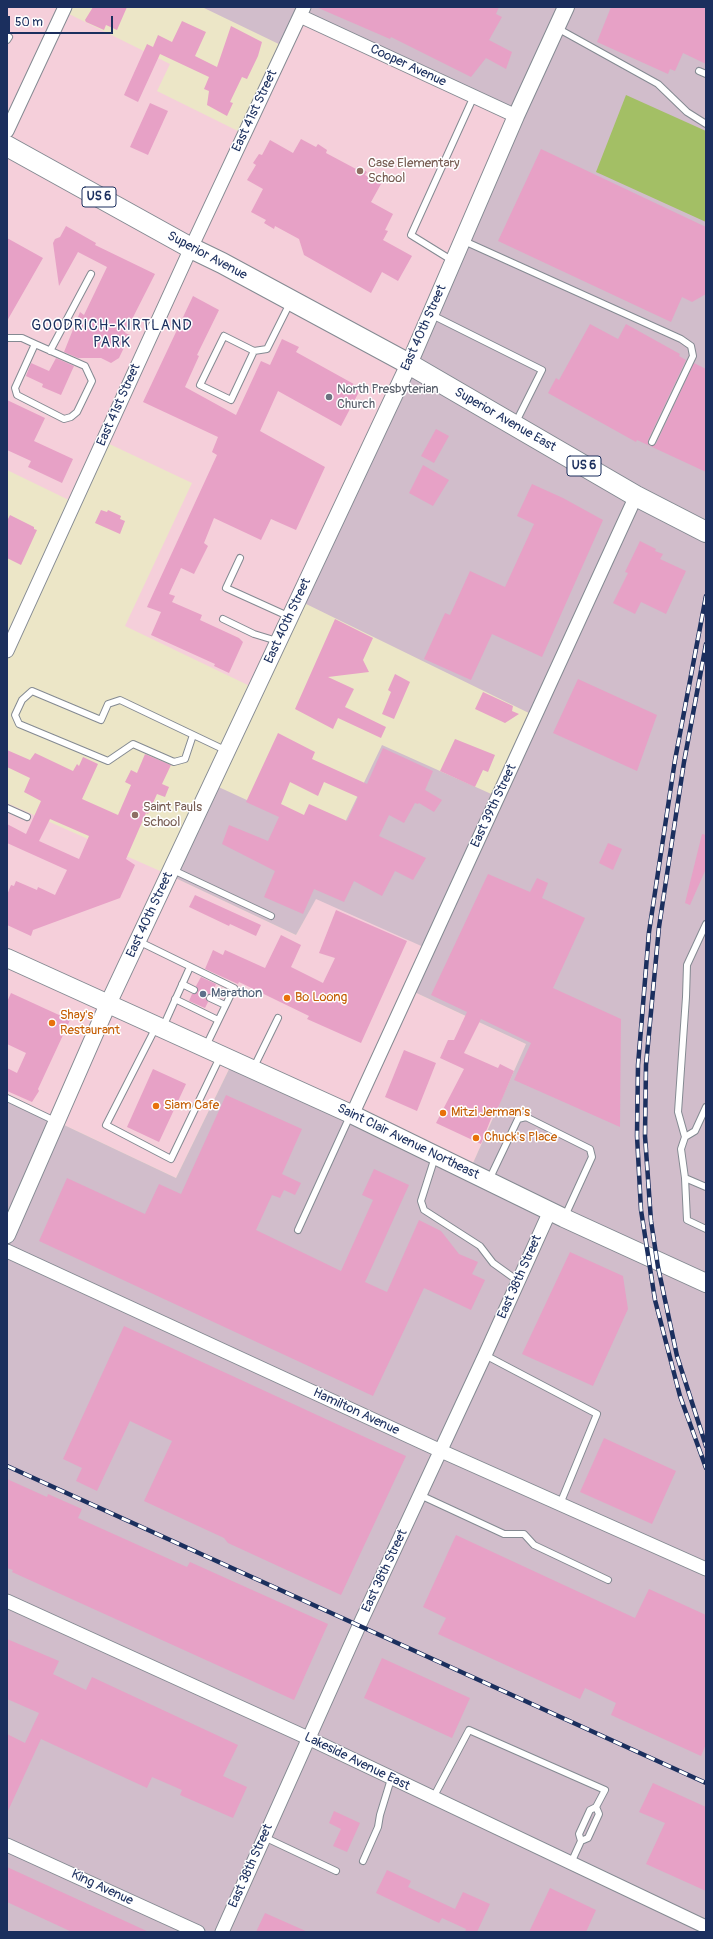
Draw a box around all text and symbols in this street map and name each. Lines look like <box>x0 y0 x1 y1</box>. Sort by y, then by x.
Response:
scale bar <box>10 8 115 34</box>
text: 50 m <box>15 15 43 30</box>
street label: Cooper Avenue <box>368 42 448 90</box>
street label: East 41st Street <box>229 68 281 154</box>
place label: Case Elementary School <box>368 156 460 187</box>
marker: Case Elementary School <box>355 166 365 176</box>
road number: US 6 <box>82 187 116 207</box>
street label: Superior Avenue <box>164 228 250 284</box>
street label: East 40th Street <box>398 283 450 373</box>
district label: GOODRICH-KIRTLAND PARK <box>31 317 193 352</box>
street label: East 41st Street <box>94 361 144 449</box>
place label: North Presbyterian Church <box>337 382 439 413</box>
street label: Superior Avenue East <box>451 385 559 455</box>
marker: North Presbyterian Church <box>324 392 334 402</box>
road number: US 6 <box>567 456 601 476</box>
street label: East 40th Street <box>261 576 315 666</box>
street label: East 39th Street <box>468 762 520 850</box>
place label: Saint Pauls School <box>143 800 202 831</box>
marker: Saint Pauls School <box>130 810 140 820</box>
street label: East 40th Street <box>123 870 177 960</box>
place label: Marathon <box>211 986 262 1002</box>
marker: Marathon <box>198 989 208 999</box>
place label: Bo Loong <box>295 990 347 1006</box>
marker: Bo Loong <box>282 993 292 1003</box>
place label: Shay's Restaurant <box>60 1008 120 1039</box>
marker: Shay's Restaurant <box>47 1018 57 1028</box>
place label: Siam Cafe <box>164 1098 219 1114</box>
marker: Siam Cafe <box>151 1101 161 1111</box>
street label: Saint Clair Avenue Northeast <box>334 1101 482 1183</box>
place label: Mitzi Jerman's <box>451 1105 530 1121</box>
marker: Mitzi Jerman's <box>438 1108 448 1118</box>
place label: Chuck's Place <box>484 1130 557 1146</box>
marker: Chuck's Place <box>471 1133 481 1143</box>
street label: East 38th Street <box>495 1233 545 1321</box>
street label: Hamilton Avenue <box>310 1385 402 1439</box>
street label: East 38th Street <box>359 1527 411 1615</box>
street label: Lakeside Avenue East <box>302 1730 412 1794</box>
street label: East 38th Street <box>226 1822 276 1910</box>
street label: King Avenue <box>68 1867 136 1909</box>

